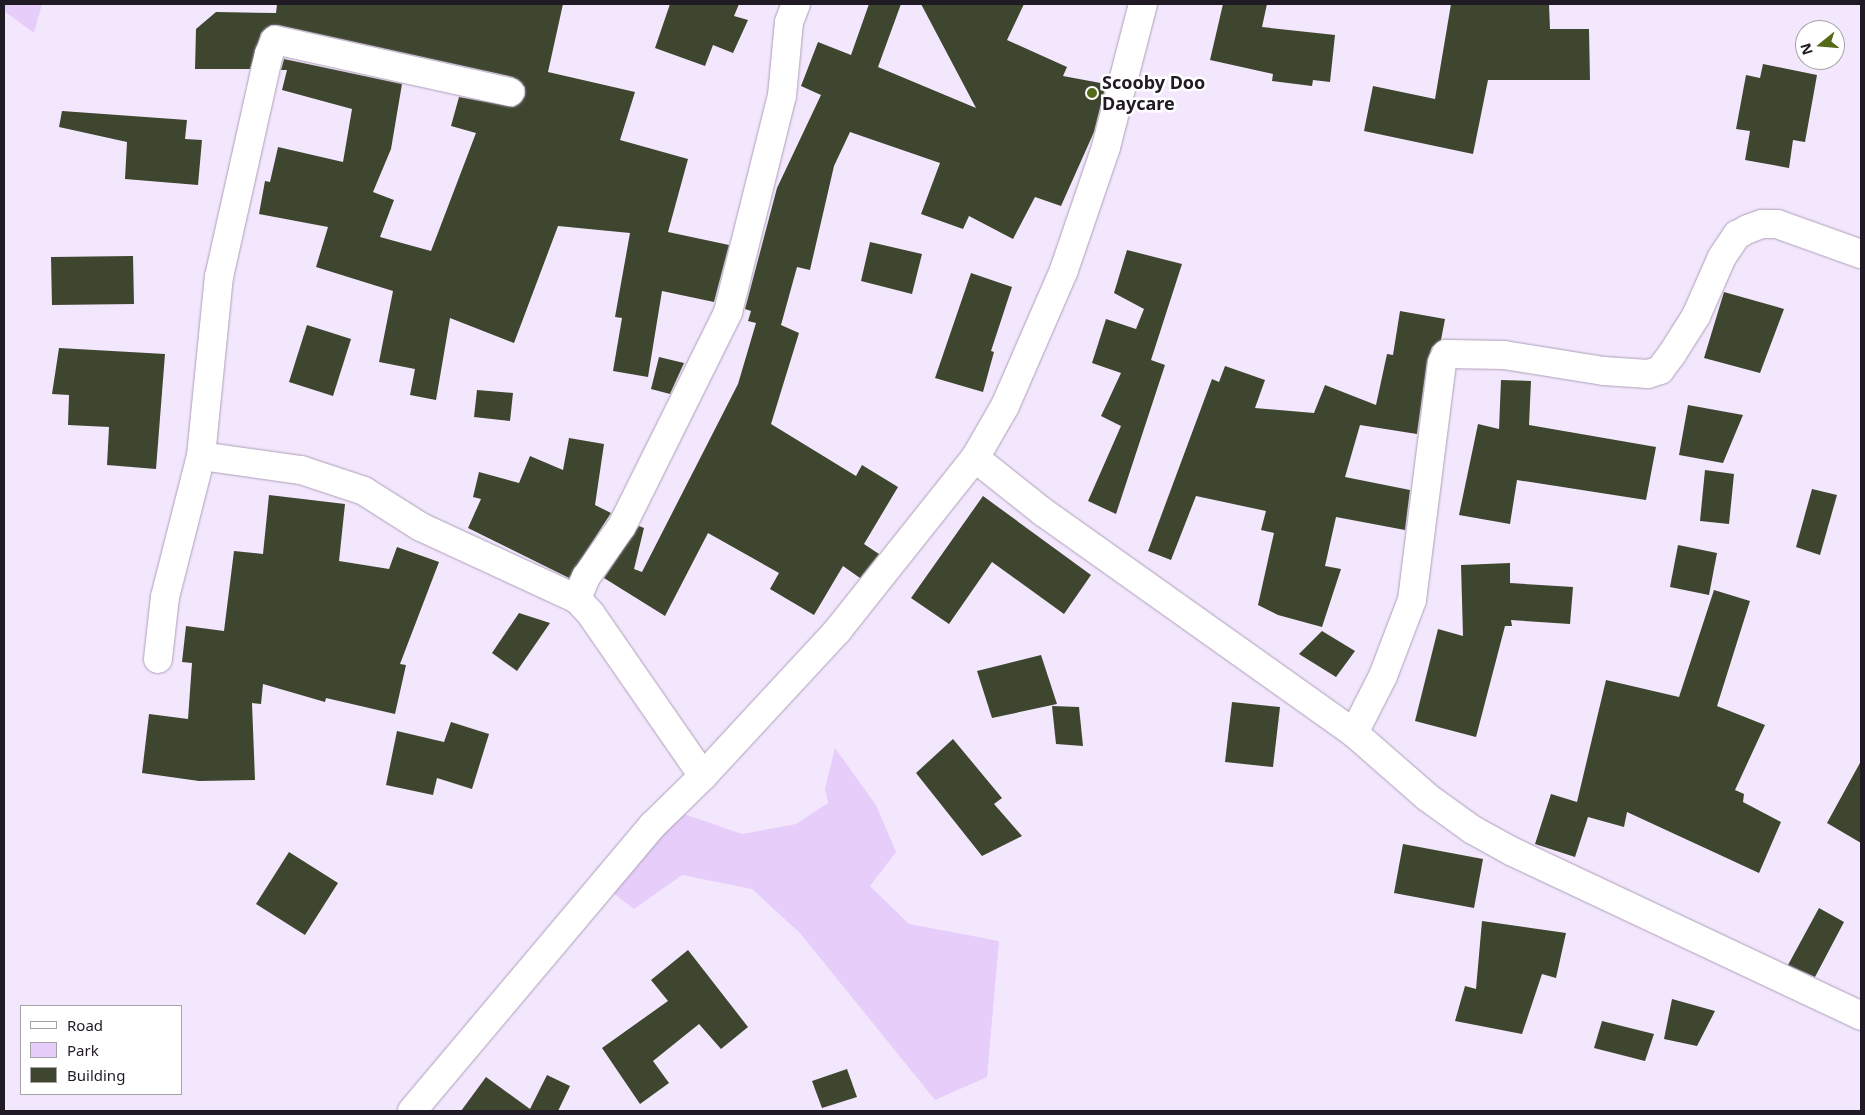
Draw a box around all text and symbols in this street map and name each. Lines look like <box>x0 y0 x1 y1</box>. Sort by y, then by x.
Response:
north arrow <box>1795 20 1845 70</box>
text: N <box>1795 41 1817 57</box>
place label: Scooby Doo Daycare <box>1102 72 1205 115</box>
marker: Scooby Doo Daycare <box>1086 87 1098 99</box>
legend <box>20 1005 182 1095</box>
text: Road <box>67 1015 103 1035</box>
text: Park <box>67 1040 99 1060</box>
text: Building <box>67 1065 125 1085</box>

